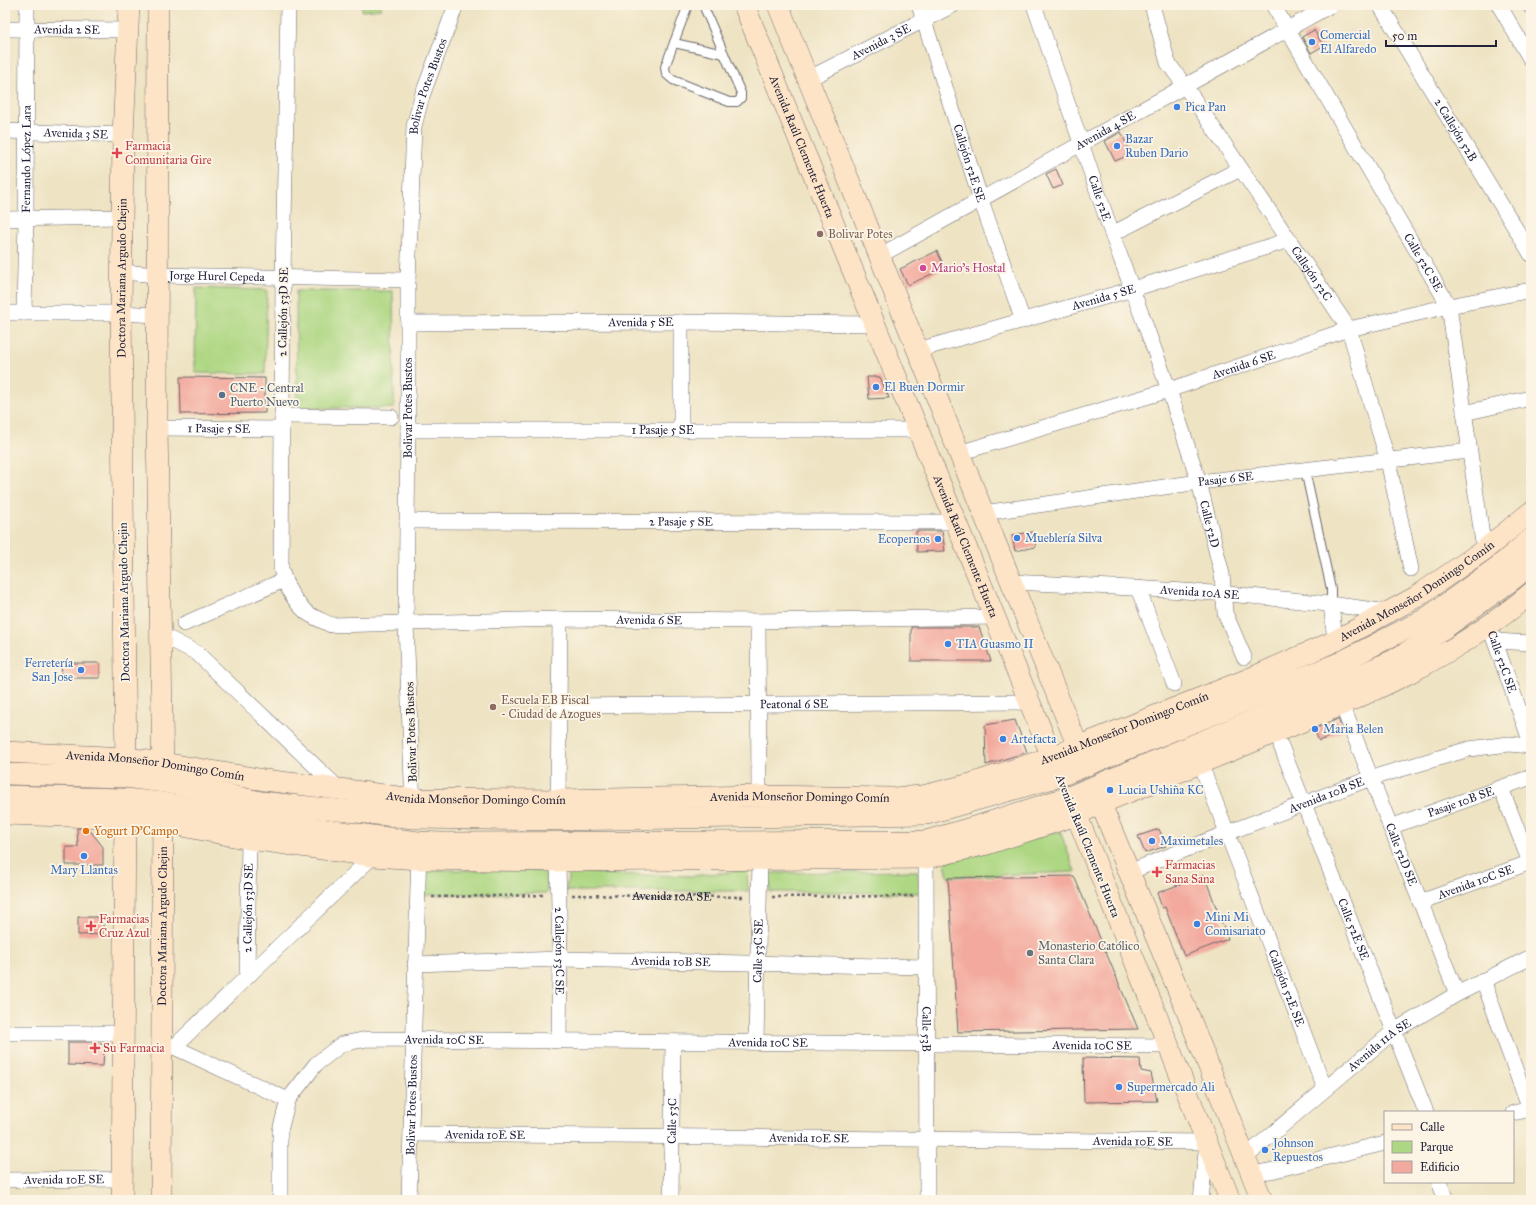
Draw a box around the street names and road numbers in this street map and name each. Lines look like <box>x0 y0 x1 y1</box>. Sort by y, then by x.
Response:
street label: Avenida 3 SE <box>848 21 913 63</box>
street label: Avenida 2 SE <box>33 22 100 37</box>
street label: Bolivar Potes Bustos <box>407 36 450 135</box>
street label: Avenida Raúl Clemente Huerta <box>766 72 838 221</box>
street label: 2 Callejón 52B <box>1431 96 1480 164</box>
street label: Fernando López Lara <box>19 104 34 213</box>
street label: Avenida 4 SE <box>1072 108 1138 153</box>
street label: Callejón 52E SE <box>950 122 988 204</box>
street label: Avenida 3 SE <box>42 125 109 142</box>
street label: Calle 52E <box>1086 173 1114 223</box>
street label: Doctora Mariana Argudo Chejin <box>114 198 130 358</box>
street label: Calle 52C SE <box>1401 231 1446 294</box>
street label: Callejón 52C <box>1288 244 1335 303</box>
street label: 2 Callejón 53D SE <box>275 267 291 357</box>
street label: Jorge Hurel Cepeda <box>167 268 266 284</box>
street label: Avenida 5 SE <box>1069 282 1137 313</box>
street label: Avenida 5 SE <box>607 315 674 329</box>
street label: Avenida 6 SE <box>1209 347 1277 382</box>
street label: Bolivar Potes Bustos <box>401 358 415 459</box>
street label: 1 Pasaje 5 SE <box>188 421 251 436</box>
street label: 1 Pasaje 5 SE <box>632 423 695 437</box>
street label: Pasaje 6 SE <box>1197 469 1255 489</box>
street label: Avenida Raúl Clemente Huerta <box>930 472 1002 620</box>
street label: Calle 52D <box>1197 499 1222 549</box>
street label: 2 Pasaje 5 SE <box>649 514 713 529</box>
street label: Doctora Mariana Argudo Chejin <box>116 522 133 682</box>
street label: Avenida Monseñor Domingo Comín <box>1336 537 1497 645</box>
street label: Avenida 10A SE <box>1159 583 1240 602</box>
street label: Avenida 6 SE <box>615 613 683 627</box>
street label: Calle 52C SE <box>1485 629 1520 695</box>
street label: Bolivar Potes Bustos <box>402 681 420 783</box>
street label: Avenida Monseñor Domingo Comín <box>1038 688 1211 768</box>
street label: Peatonal 6 SE <box>760 697 829 711</box>
street label: Avenida Monseñor Domingo Comín <box>65 748 246 784</box>
street label: Avenida Raúl Clemente Huerta <box>1053 772 1123 920</box>
street label: Avenida 10B SE <box>1286 774 1366 816</box>
street label: Pasaje 10B SE <box>1426 784 1496 820</box>
street label: Avenida Monseñor Domingo Comín <box>384 788 566 808</box>
street label: Avenida Monseñor Domingo Comín <box>709 789 890 805</box>
street label: Calle 52D SE <box>1383 821 1420 888</box>
street label: Doctora Mariana Argudo Chejin <box>155 846 171 1006</box>
street label: Avenida 10C SE <box>1435 862 1516 902</box>
street label: 2 Callejón 53D SE <box>240 863 256 953</box>
street label: Avenida 10A SE <box>631 889 712 904</box>
street label: Calle 52E SE <box>1335 896 1372 963</box>
street label: 2 Callejón 53C SE <box>552 907 567 996</box>
street label: Calle 53C SE <box>750 918 766 983</box>
street label: Callejón 52E SE <box>1265 948 1308 1029</box>
street label: Avenida 10B SE <box>630 954 711 969</box>
street label: Calle 53B <box>919 1006 934 1052</box>
street label: Avenida 11A SE <box>1344 1015 1414 1075</box>
street label: Avenida 10C SE <box>403 1032 484 1047</box>
street label: Avenida 10C SE <box>727 1035 808 1050</box>
street label: Avenida 10C SE <box>1051 1038 1132 1053</box>
street label: Bolivar Potes Bustos <box>403 1054 420 1156</box>
street label: Calle 53C <box>665 1098 679 1144</box>
street label: Avenida 10E SE <box>444 1127 526 1142</box>
street label: Avenida 10E SE <box>768 1131 849 1145</box>
street label: Avenida 10E SE <box>1092 1134 1173 1149</box>
street label: Avenida 10E SE <box>23 1172 104 1187</box>

